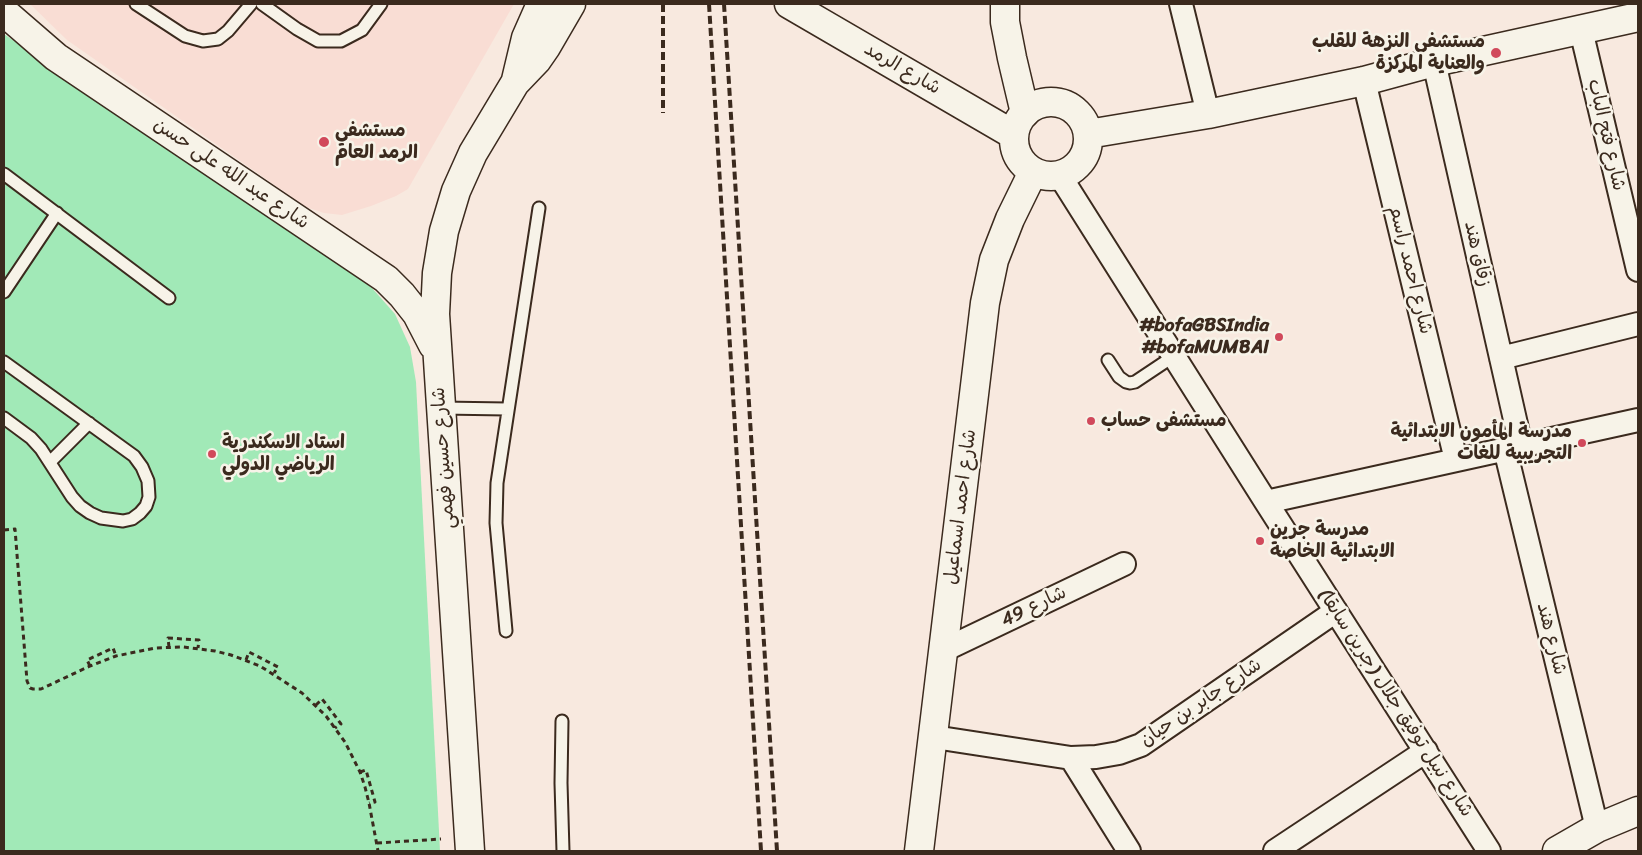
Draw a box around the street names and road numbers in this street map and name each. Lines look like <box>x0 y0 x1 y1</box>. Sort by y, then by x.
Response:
street label: شارع الرمد <box>860 38 944 100</box>
street label: شارع فتح الباب <box>1582 77 1630 193</box>
street label: شارع عبد الله على حسن <box>149 113 313 235</box>
street label: شارع احمد راسم <box>1383 203 1437 337</box>
street label: زقاق هند <box>1458 219 1496 289</box>
street label: شارع حسين فهمي <box>428 386 460 530</box>
street label: شارع احمد اسماعيل <box>940 428 982 586</box>
street label: شارع 49 <box>998 581 1070 633</box>
street label: شارع نبيل توفيق جلال (جرين سابقا) <box>1313 585 1477 821</box>
street label: شارع هند <box>1531 601 1571 677</box>
street label: شارع جابر بن حيان <box>1136 654 1266 752</box>

